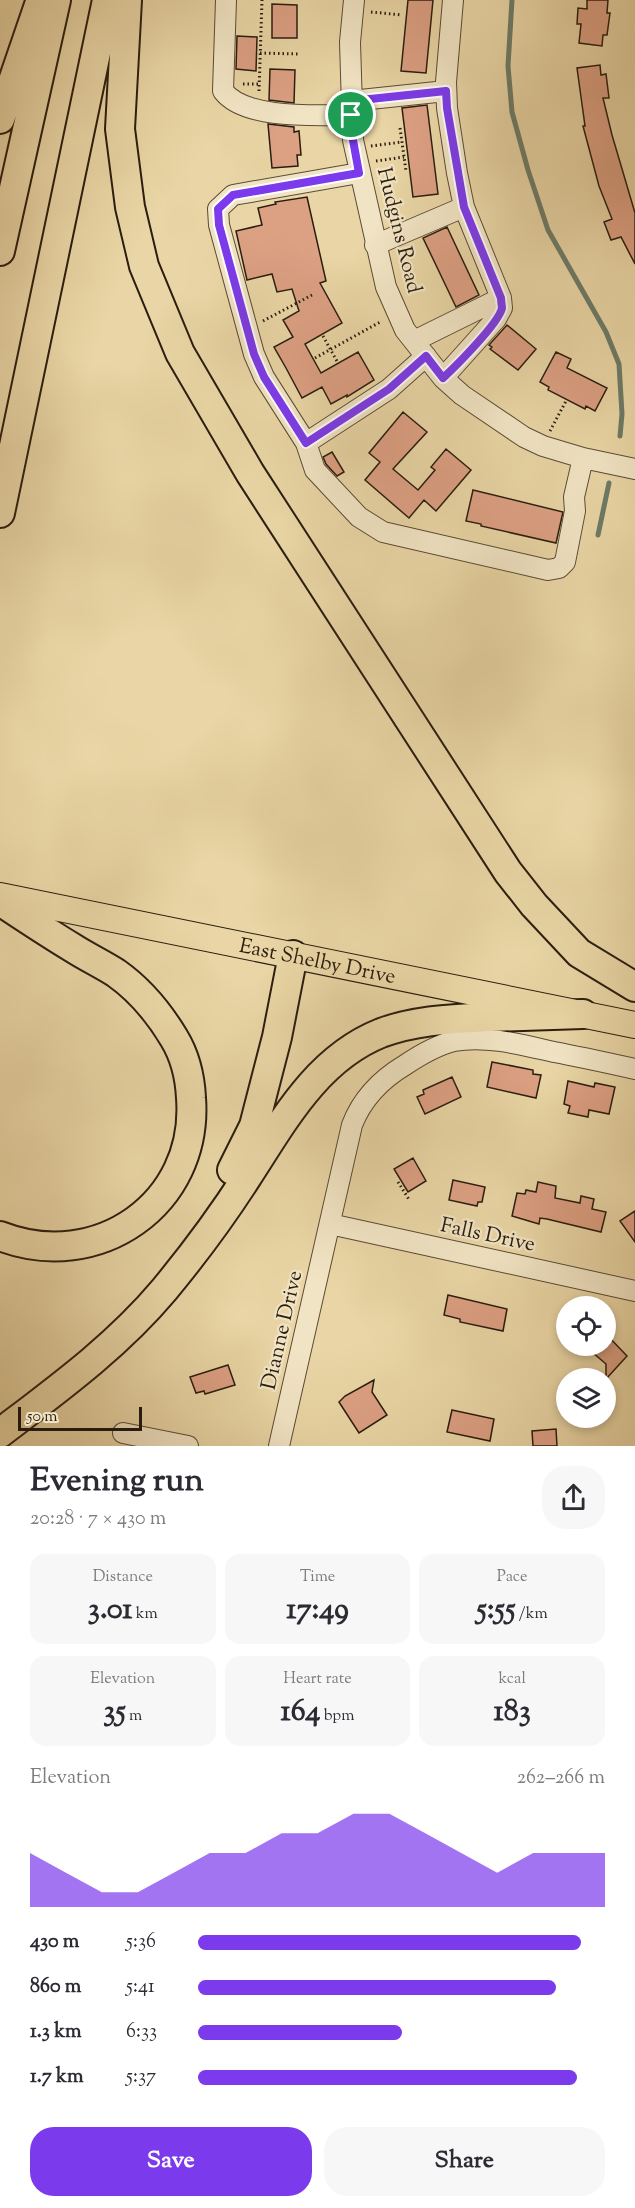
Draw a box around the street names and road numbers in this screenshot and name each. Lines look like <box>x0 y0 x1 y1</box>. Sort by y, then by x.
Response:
street label: Hudgins Road <box>368 164 428 297</box>
street label: East Shelby Drive <box>236 932 398 993</box>
street label: Falls Drive <box>438 1211 538 1261</box>
street label: Dianne Drive <box>255 1268 311 1393</box>

